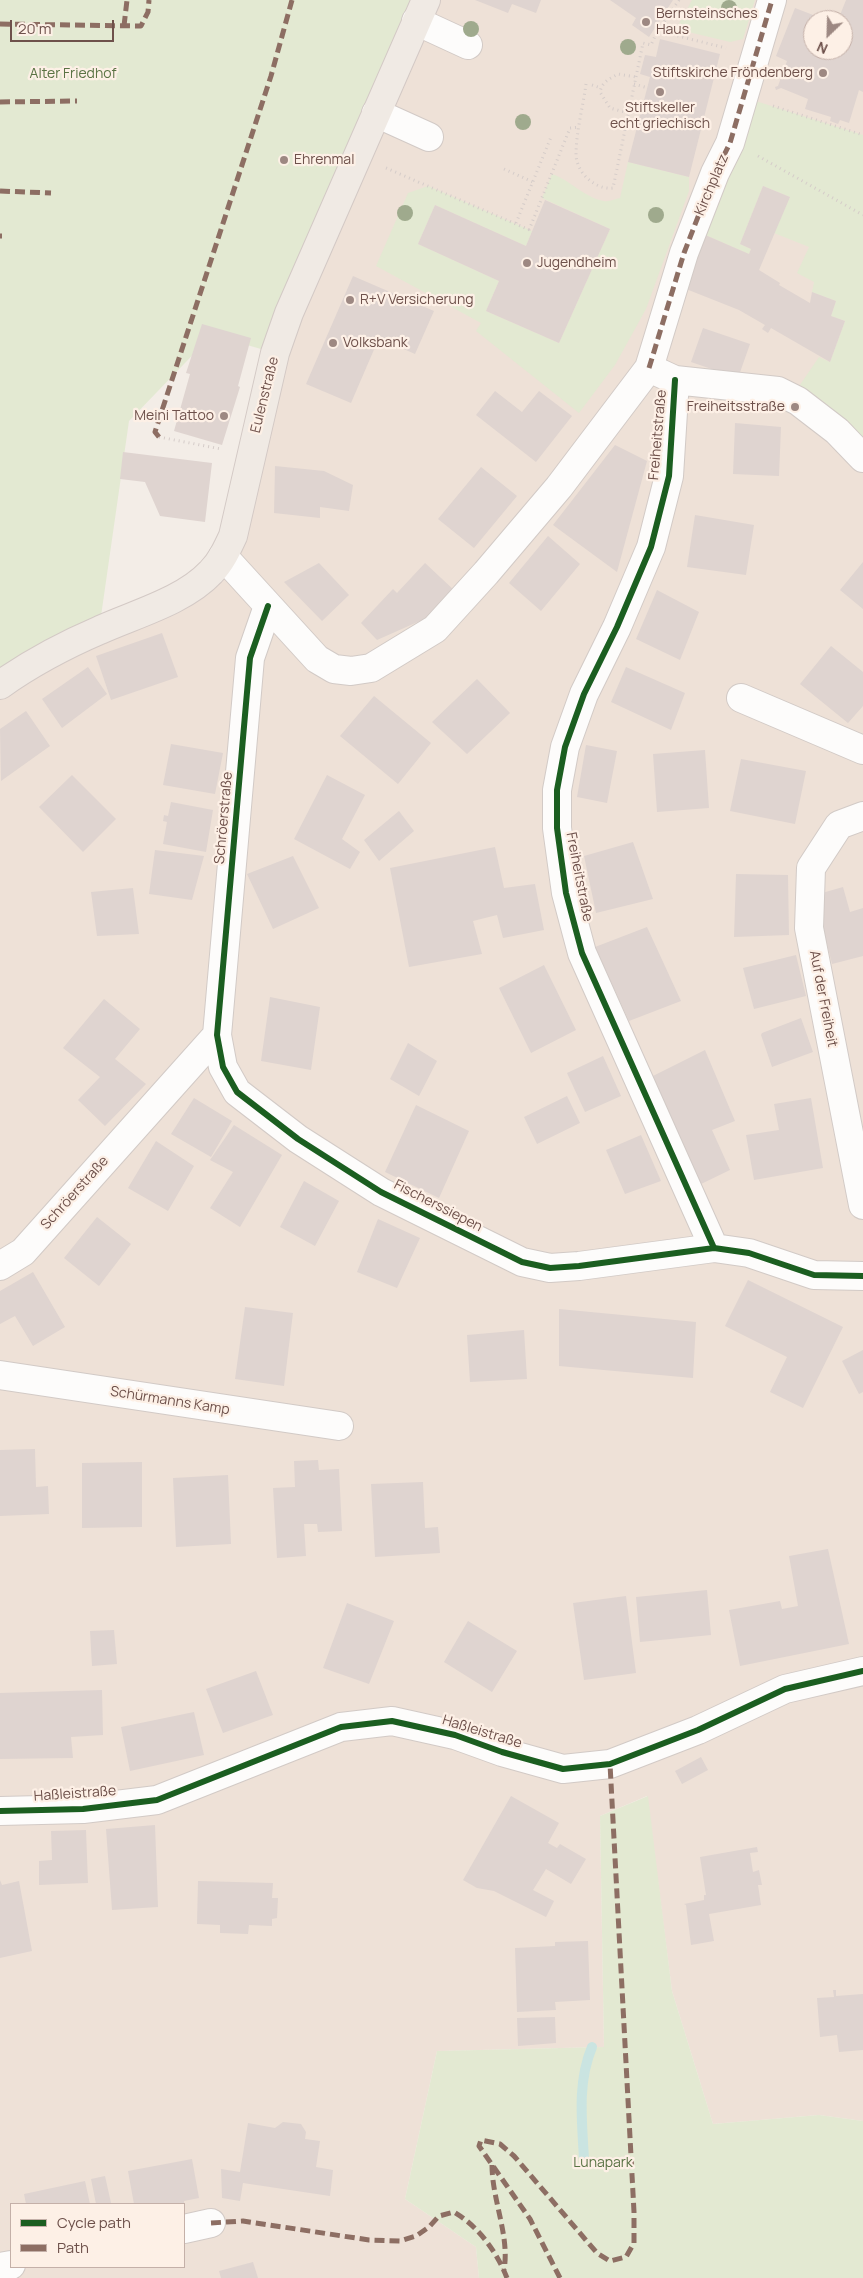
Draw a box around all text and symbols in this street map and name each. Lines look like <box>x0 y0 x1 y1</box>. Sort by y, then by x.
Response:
place label: Bernsteinsches Haus <box>656 6 758 38</box>
scale bar <box>12 10 116 42</box>
north arrow <box>803 10 853 60</box>
marker: Bernsteinsches Haus <box>640 16 652 28</box>
text: 20 m <box>18 18 51 39</box>
text: N <box>814 38 831 59</box>
place label: Stiftskirche Fröndenberg <box>653 65 813 81</box>
park label: Alter Friedhof <box>30 66 116 82</box>
marker: Stiftskirche Fröndenberg <box>817 67 829 79</box>
marker: Stiftskeller echt griechisch <box>654 86 666 98</box>
place label: Stiftskeller echt griechisch <box>610 100 710 132</box>
place label: Ehrenmal <box>294 152 354 168</box>
street label: Kirchplatz <box>692 152 732 218</box>
marker: Ehrenmal <box>278 154 290 166</box>
place label: Jugendheim <box>537 255 616 271</box>
marker: Jugendheim <box>521 257 533 269</box>
place label: R+V Versicherung <box>360 292 474 308</box>
marker: R+V Versicherung <box>344 294 356 306</box>
place label: Volksbank <box>343 335 408 351</box>
marker: Volksbank <box>327 337 339 349</box>
street label: Eulenstraße <box>247 355 283 435</box>
street label: Freiheitstraße <box>646 389 670 481</box>
place label: Freiheitsstraße <box>687 399 785 415</box>
marker: Freiheitsstraße <box>789 401 801 413</box>
place label: Meini Tattoo <box>134 408 214 424</box>
marker: Meini Tattoo <box>218 410 230 422</box>
street label: Schröerstraße <box>212 771 236 865</box>
street label: Freiheitstraße <box>562 831 596 923</box>
street label: Auf der Freiheit <box>805 949 841 1049</box>
street label: Schröerstraße <box>38 1153 112 1233</box>
street label: Fischerssiepen <box>391 1176 485 1236</box>
street label: Schürmanns Kamp <box>109 1383 231 1419</box>
street label: Haßleistraße <box>440 1712 524 1752</box>
street label: Haßleistraße <box>33 1783 117 1805</box>
park label: Lunapark <box>573 2155 633 2171</box>
legend <box>10 2203 185 2268</box>
text: Cycle path <box>57 2212 131 2233</box>
text: Path <box>57 2237 89 2258</box>

